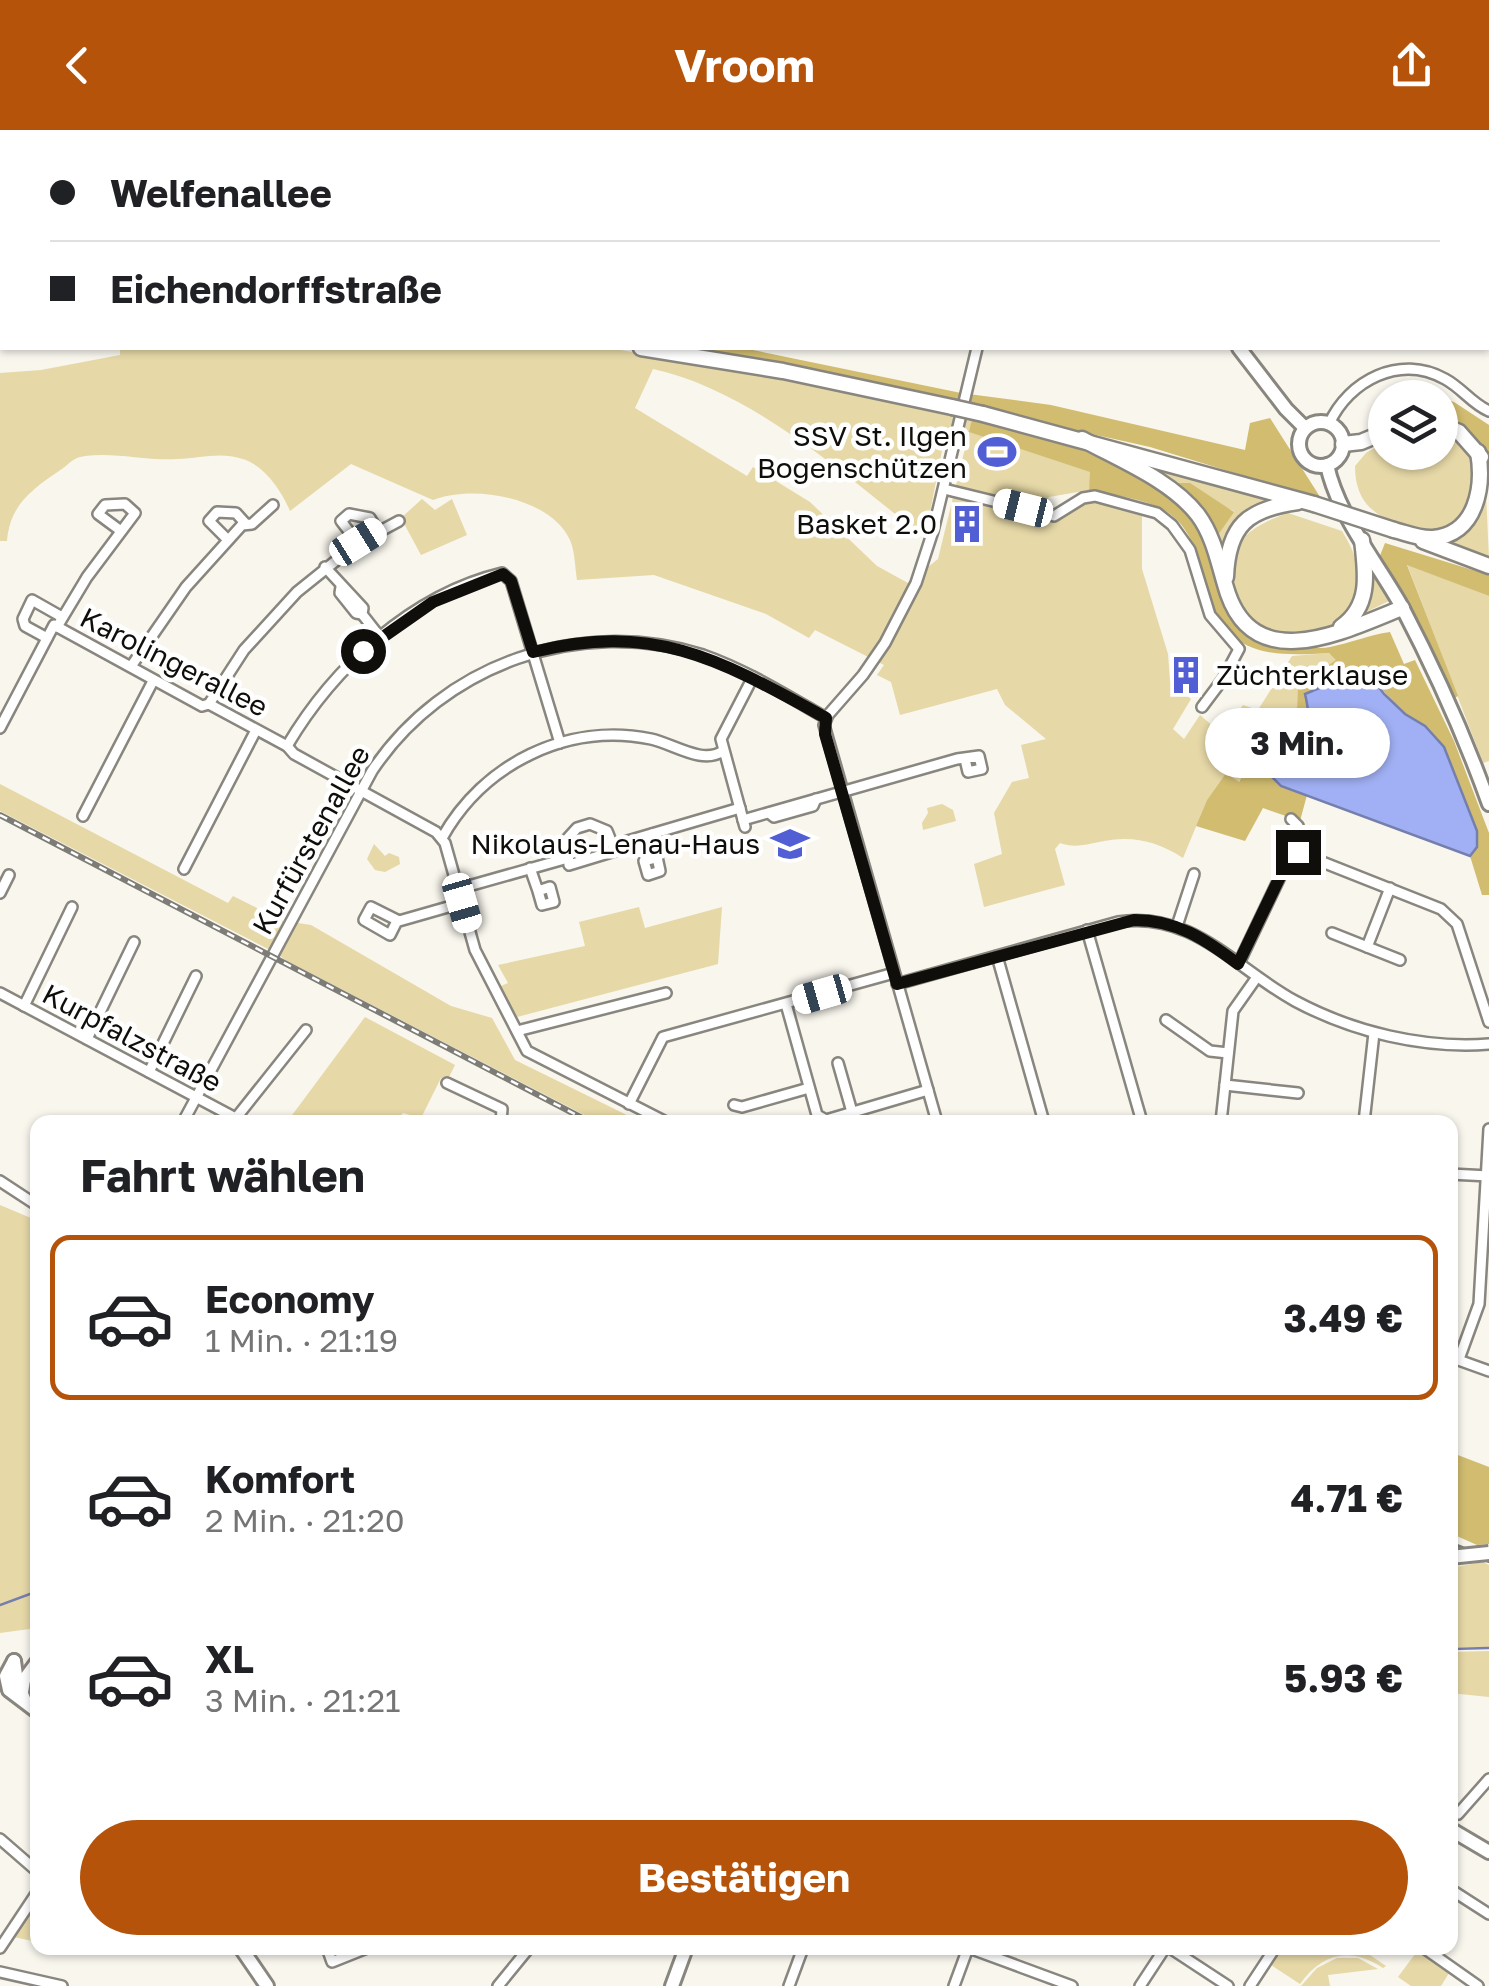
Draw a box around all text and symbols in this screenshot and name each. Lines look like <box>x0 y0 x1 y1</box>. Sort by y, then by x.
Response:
icon: back <box>50 38 105 93</box>
text: Vroom <box>674 38 815 92</box>
icon: share <box>1384 38 1439 93</box>
text: Welfenallee <box>110 170 332 215</box>
text: Eichendorffstraße <box>110 266 442 311</box>
map controls <box>1368 380 1458 470</box>
button: layers <box>1368 380 1458 470</box>
place label: SSV St. Ilgen Bogenschützen <box>757 419 967 484</box>
sports icon: SSV St. Ilgen Bogenschützen <box>976 431 1018 473</box>
car <box>990 486 1056 530</box>
building icon: Basket 2.0 <box>946 503 988 545</box>
place label: Basket 2.0 <box>796 507 937 540</box>
car <box>325 513 391 571</box>
street label: Karolingerallee <box>75 600 274 723</box>
route start <box>341 629 386 674</box>
building icon: Züchterklause <box>1165 654 1207 696</box>
place label: Züchterklause <box>1216 658 1408 691</box>
callout: 3 Min. <box>1206 707 1390 777</box>
text: 3 Min. <box>1250 724 1345 762</box>
street label: Kurfürstenallee <box>245 740 376 940</box>
school or university icon: Nikolaus-Lenau-Haus <box>769 823 811 865</box>
place label: Nikolaus-Lenau-Haus <box>471 827 760 860</box>
route end <box>1276 830 1321 875</box>
car <box>439 870 485 936</box>
car <box>789 971 855 1017</box>
street label: Kurpfalzstraße <box>37 977 227 1098</box>
text: Fahrt wählen <box>80 1148 365 1202</box>
icon: car <box>85 1273 175 1363</box>
text: Economy <box>205 1276 374 1321</box>
text: 3.49 € <box>1283 1295 1403 1340</box>
text: 1 Min. · 21:19 <box>205 1321 398 1359</box>
icon: car <box>85 1453 175 1543</box>
text: Komfort <box>205 1456 355 1501</box>
text: 4.71 € <box>1291 1475 1403 1520</box>
text: 2 Min. · 21:20 <box>205 1501 405 1539</box>
icon: car <box>85 1633 175 1723</box>
text: XL <box>205 1636 254 1681</box>
text: 5.93 € <box>1284 1655 1403 1700</box>
text: 3 Min. · 21:21 <box>205 1681 400 1719</box>
button: Bestätigen <box>80 1820 1408 1935</box>

